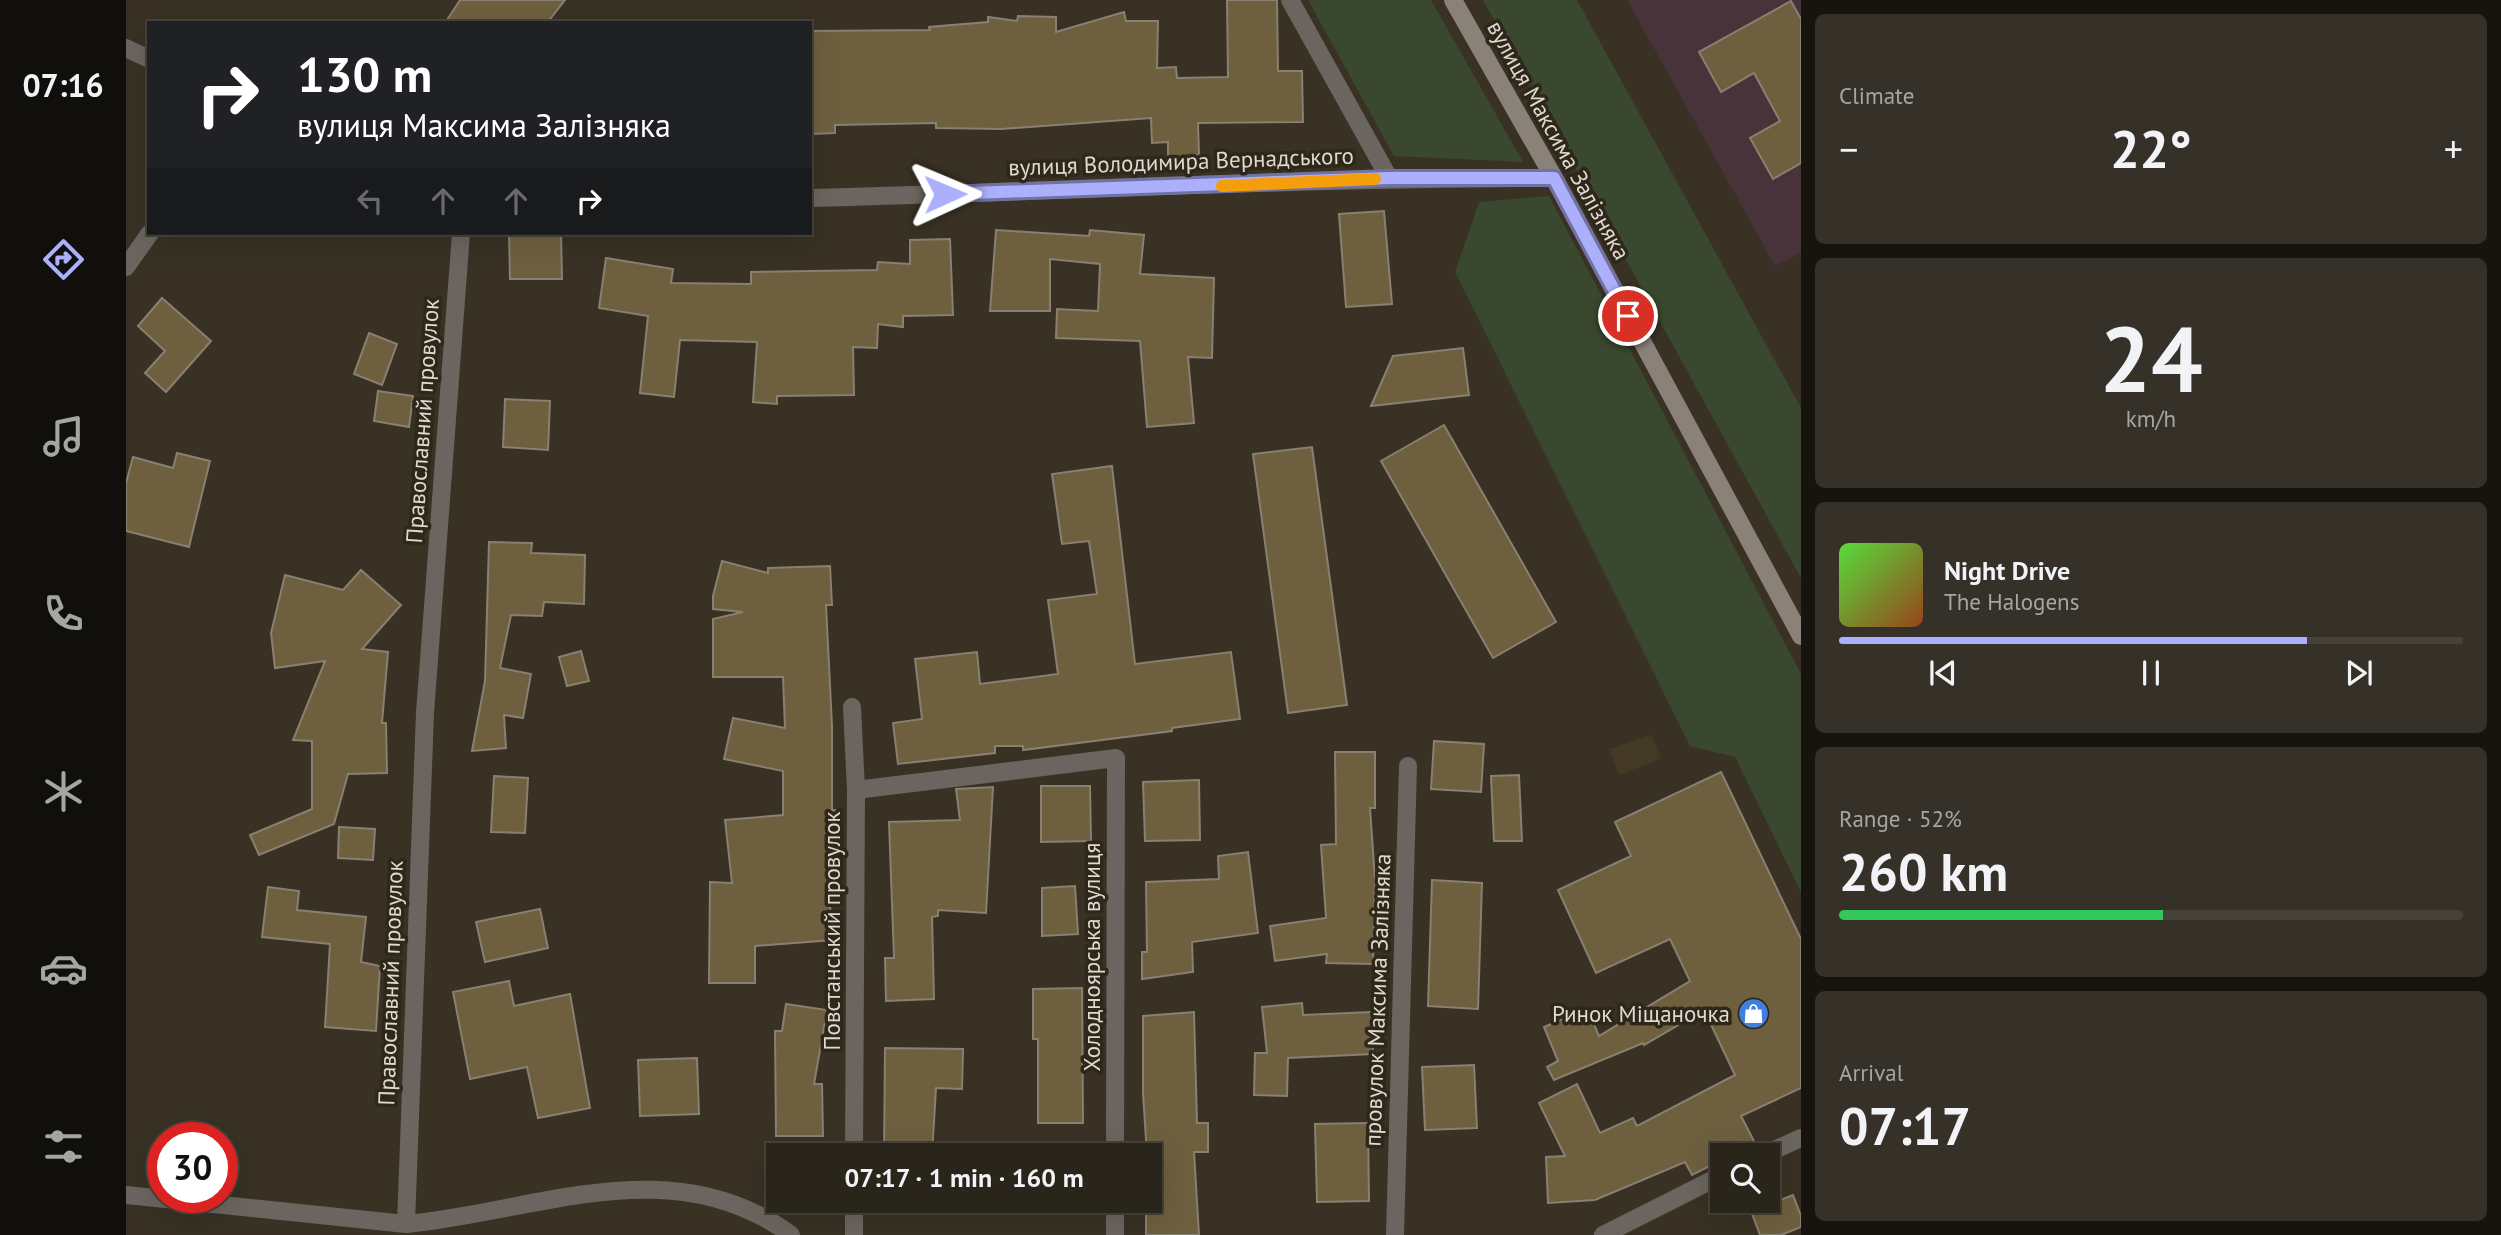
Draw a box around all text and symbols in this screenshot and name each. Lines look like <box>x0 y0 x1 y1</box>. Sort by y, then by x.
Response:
street label: вулиця Максима Залізняка <box>1481 15 1637 265</box>
text: 130 m <box>297 42 432 106</box>
icon: right <box>182 49 273 140</box>
text: 07:16 <box>22 64 104 106</box>
text: Climate <box>1839 81 1914 110</box>
text: вулиця Максима Залізняка <box>297 104 671 146</box>
text: 22° <box>2110 115 2192 182</box>
text: − <box>1839 124 1858 173</box>
text: + <box>2444 124 2463 173</box>
street label: вулиця Володимира Вернадського <box>1008 140 1354 182</box>
position arrow <box>908 157 982 231</box>
icon: left <box>351 182 389 220</box>
icon: ahead <box>424 182 462 220</box>
icon: ahead <box>497 182 535 220</box>
icon: right <box>570 182 608 220</box>
icon: directions <box>39 235 88 284</box>
pin <box>1598 286 1658 346</box>
icon: arrive <box>1609 297 1647 335</box>
street label: Православний провулок <box>399 298 445 544</box>
text: 24 <box>2099 299 2203 417</box>
text: km/h <box>2126 404 2176 433</box>
icon: music <box>39 412 88 461</box>
text: Night Drive <box>1944 554 2070 587</box>
text: The Halogens <box>1944 587 2079 616</box>
icon: phone <box>39 589 88 638</box>
icon: previous <box>1924 654 1962 692</box>
icon: pause <box>2132 654 2170 692</box>
icon: next <box>2340 654 2378 692</box>
icon: climate <box>39 767 88 816</box>
text: Range · 52% <box>1839 804 1962 833</box>
street label: Повстанський провулок <box>817 811 846 1051</box>
text: 260 km <box>1839 838 2008 905</box>
street label: Холодноярська вулиця <box>1077 843 1106 1071</box>
street label: провулок Максима Залізняка <box>1357 853 1397 1147</box>
street label: Православний провулок <box>371 860 409 1106</box>
icon: car <box>39 944 88 993</box>
shop icon: Ринок Міщаночка <box>1736 996 1770 1030</box>
place label: Ринок Міщаночка <box>1552 999 1730 1028</box>
text: Arrival <box>1839 1058 1903 1087</box>
text: 07:17 <box>1839 1092 1971 1159</box>
icon: filters <box>39 1122 88 1171</box>
speed limit sign: 30 <box>147 1122 238 1213</box>
map controls <box>1710 1143 1780 1213</box>
button: search <box>1710 1143 1780 1213</box>
text: 07:17 · 1 min · 160 m <box>844 1161 1084 1194</box>

